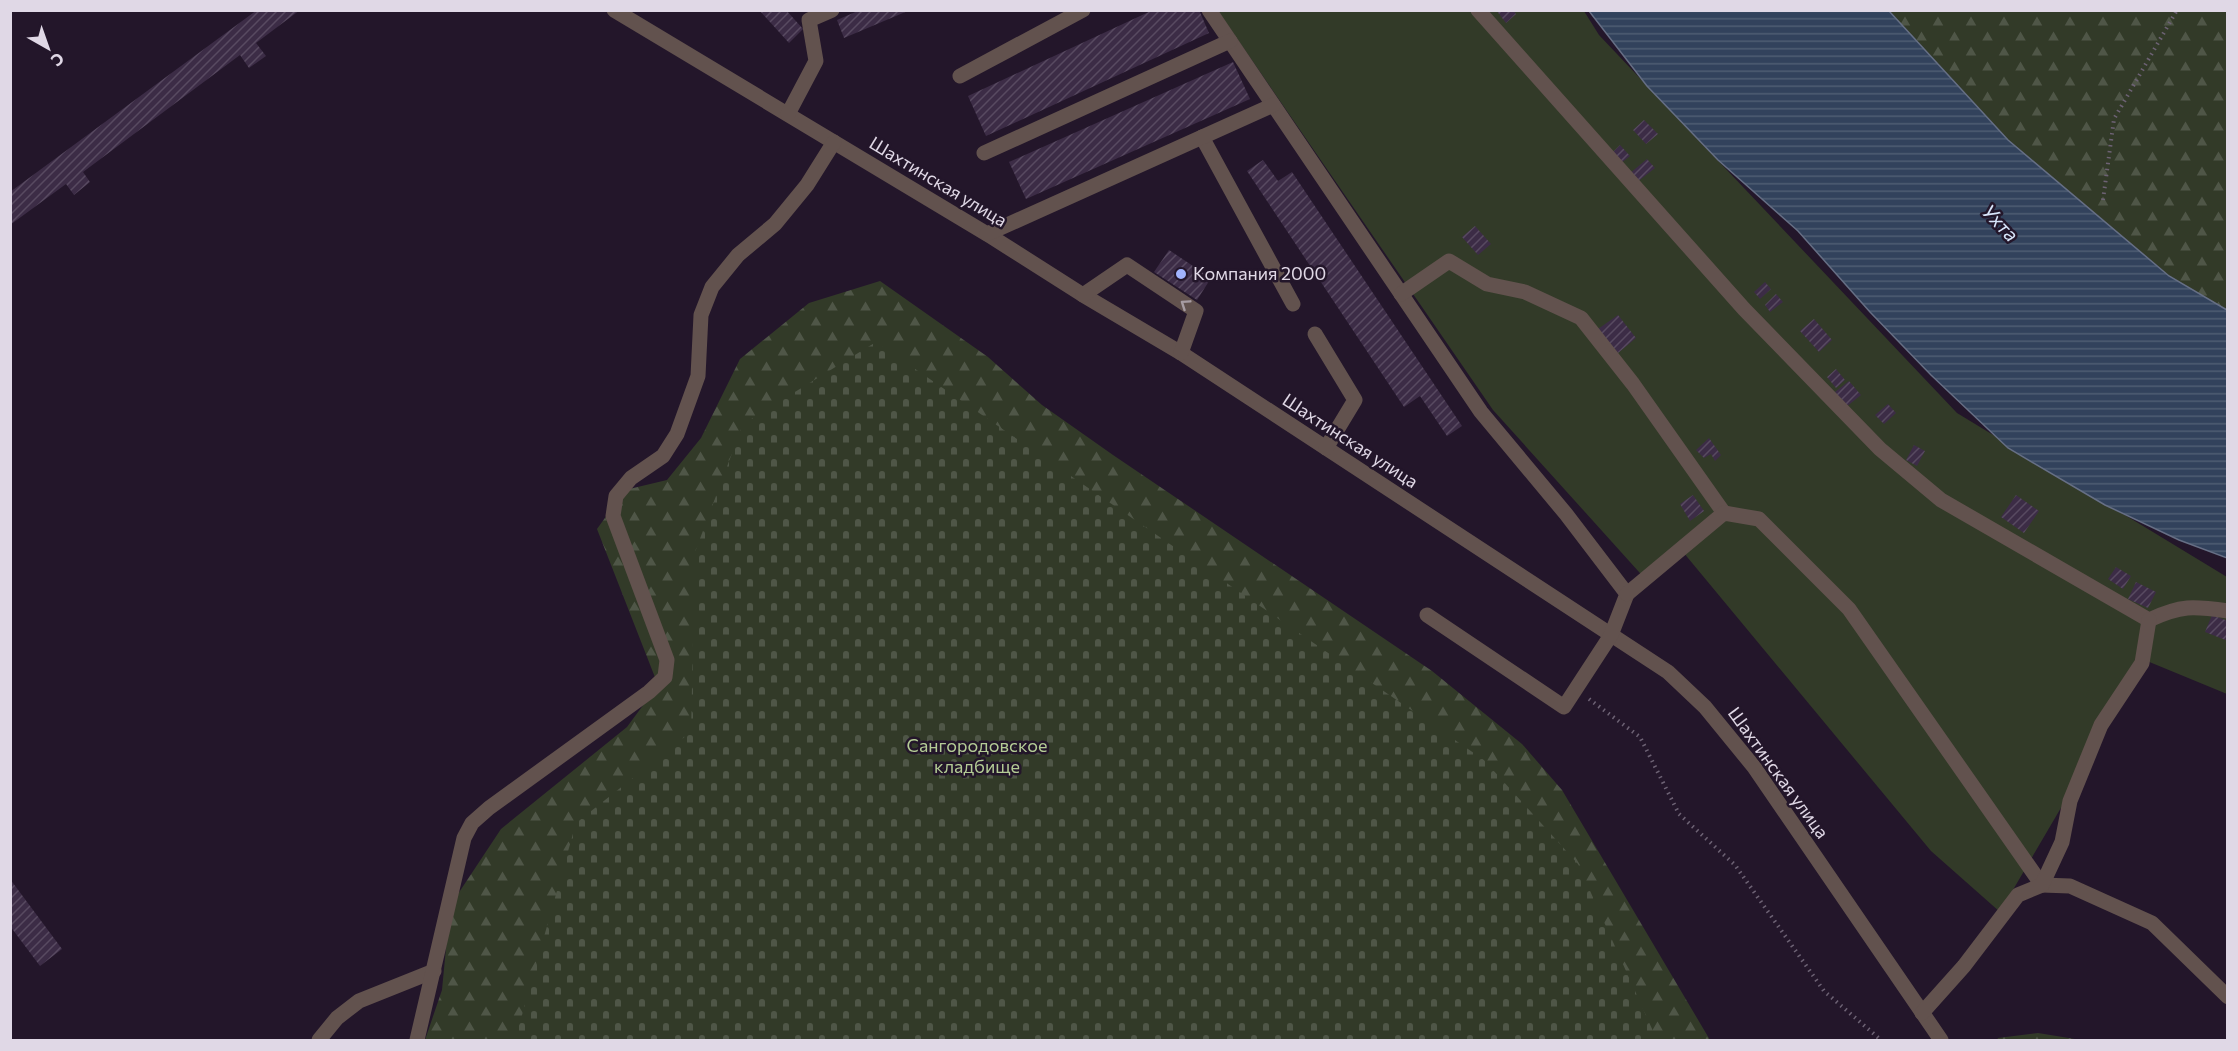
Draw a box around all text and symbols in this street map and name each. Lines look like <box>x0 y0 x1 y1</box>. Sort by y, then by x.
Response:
north arrow <box>18 18 78 78</box>
text: С <box>48 49 68 71</box>
street label: Шахтинская улица <box>866 131 1011 231</box>
water label: Ухта <box>1977 199 2024 246</box>
place label: Компания 2000 <box>1193 262 1326 284</box>
marker: Компания 2000 <box>1174 267 1188 281</box>
one-way arrow <box>1180 300 1191 311</box>
street label: Шахтинская улица <box>1279 388 1422 492</box>
street label: Шахтинская улица <box>1724 703 1834 842</box>
park label: Сангородовское кладбище <box>907 734 1047 777</box>

